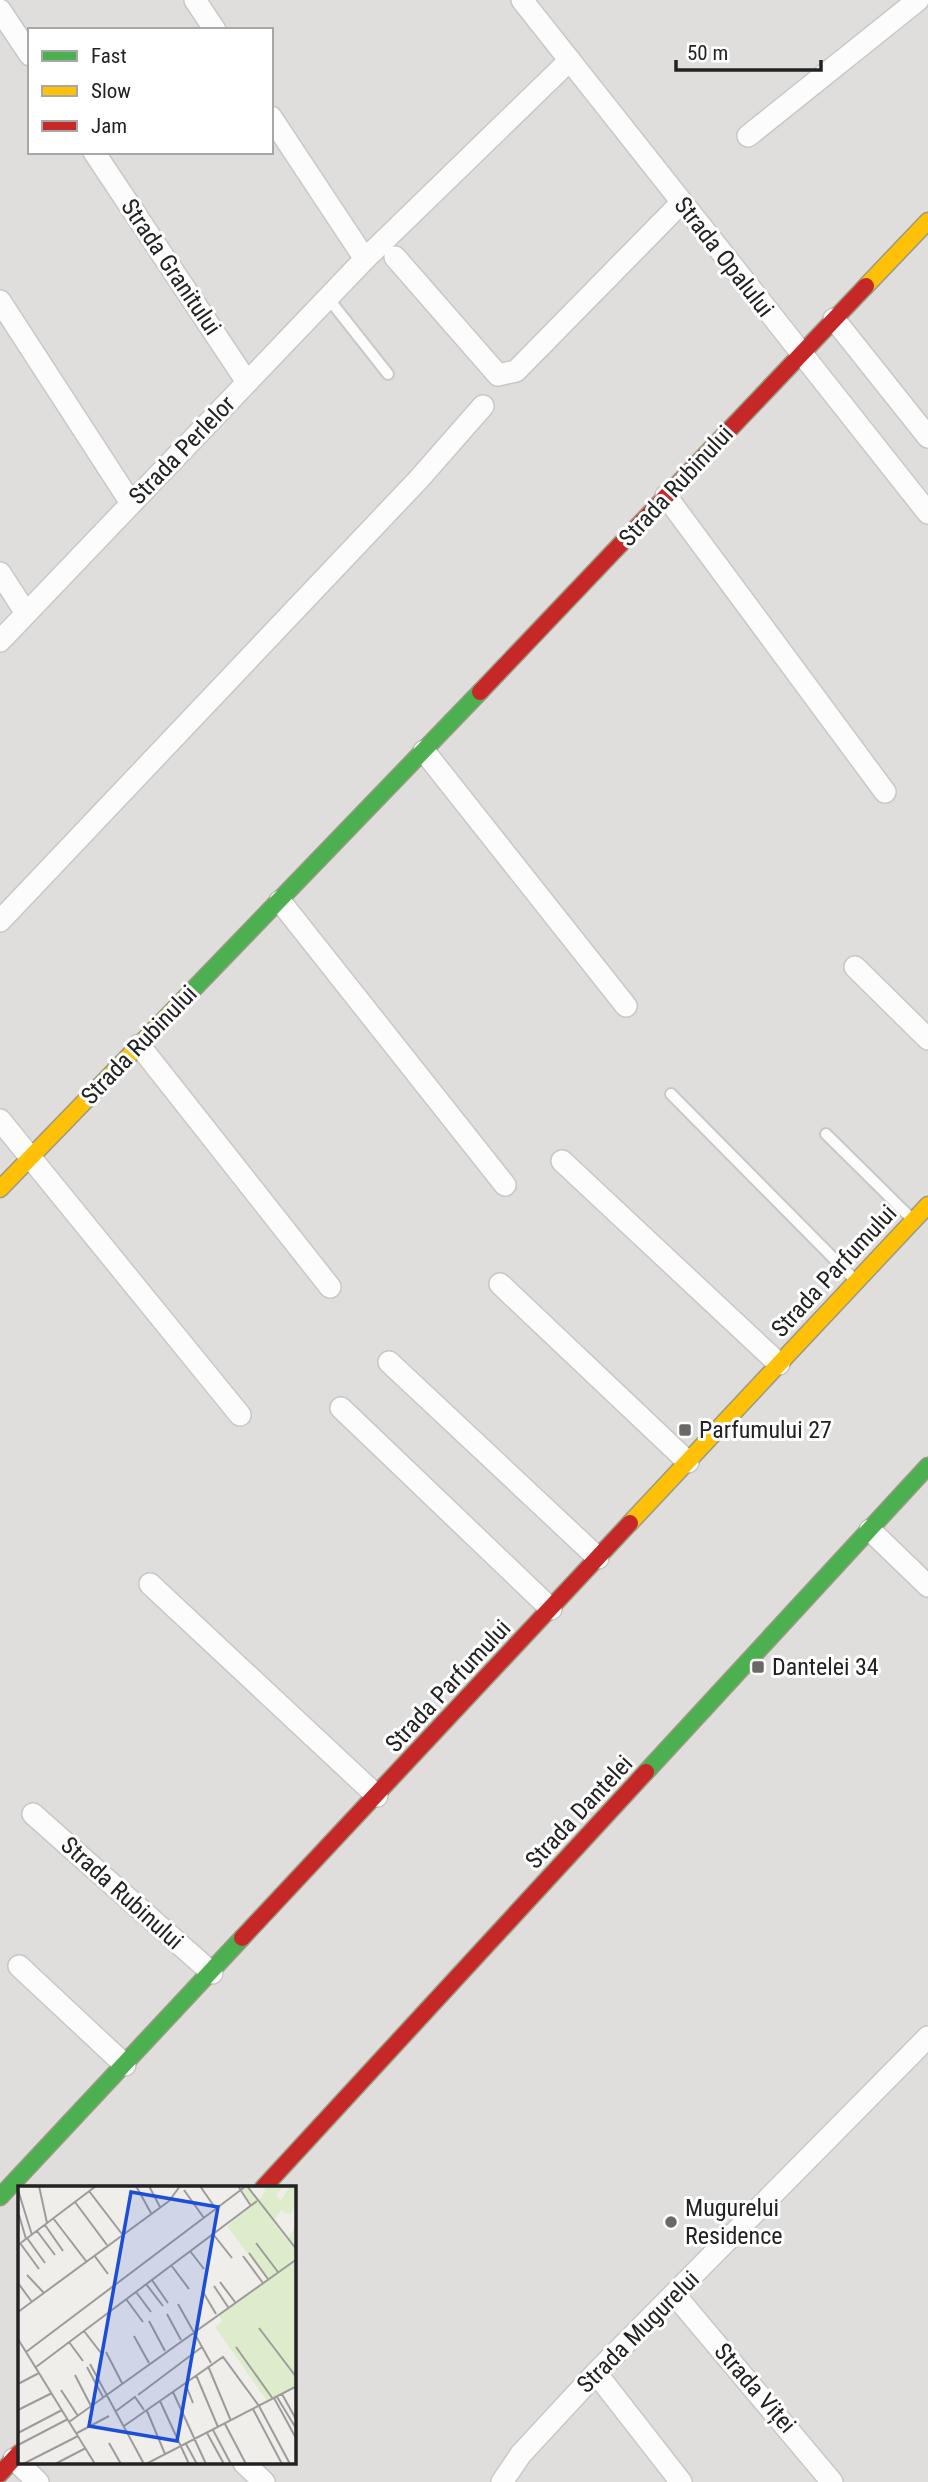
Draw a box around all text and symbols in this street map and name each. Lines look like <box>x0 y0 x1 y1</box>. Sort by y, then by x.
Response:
legend <box>28 28 273 154</box>
scale bar <box>676 28 821 72</box>
text: 50 m <box>687 41 728 65</box>
text: Fast <box>91 44 127 68</box>
text: Slow <box>91 79 131 103</box>
text: Jam <box>91 114 127 138</box>
street label: Strada Opalului <box>669 192 779 322</box>
street label: Strada Granitului <box>115 194 227 340</box>
street label: Strada Perlelor <box>123 390 241 510</box>
street label: Strada Rubinului <box>613 420 739 552</box>
street label: Strada Rubinului <box>75 980 203 1110</box>
street label: Strada Parfumului <box>766 1199 902 1343</box>
place label: Parfumului 27 <box>699 1416 832 1444</box>
marker: Parfumului 27 <box>677 1422 693 1438</box>
street label: Strada Parfumului <box>380 1614 516 1758</box>
place label: Dantelei 34 <box>772 1653 879 1681</box>
marker: Dantelei 34 <box>750 1659 766 1675</box>
street label: Strada Dantelei <box>520 1750 638 1874</box>
street label: Strada Rubinului <box>55 1831 189 1955</box>
inset map <box>18 2186 296 2464</box>
place label: Mugurelui Residence <box>685 2194 783 2250</box>
marker: Mugurelui Residence <box>663 2214 679 2230</box>
street label: Strada Mugurelui <box>571 2265 705 2399</box>
street label: Strada Viței <box>708 2337 802 2439</box>

